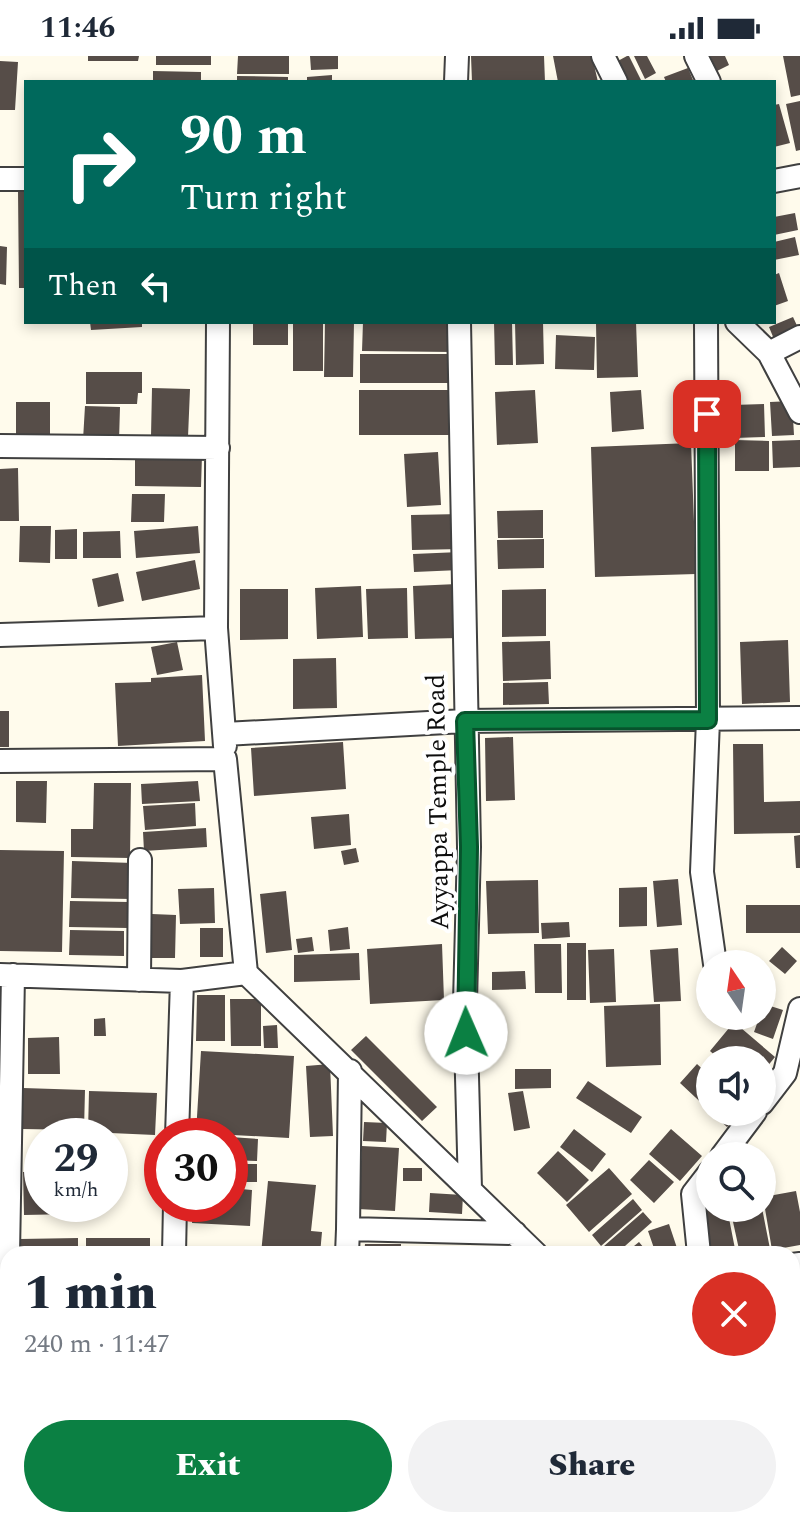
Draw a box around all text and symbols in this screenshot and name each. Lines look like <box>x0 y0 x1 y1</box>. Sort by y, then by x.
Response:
text: 11:46 <box>40 5 115 51</box>
text: 90 m <box>180 94 307 179</box>
icon: right <box>48 112 152 216</box>
text: Turn right <box>180 171 347 226</box>
text: Then <box>48 263 118 309</box>
icon: left <box>134 264 178 308</box>
pin <box>673 380 741 448</box>
icon: arrive <box>685 392 729 436</box>
street label: Ayyappa Temple Road <box>416 674 460 930</box>
north arrow <box>696 950 776 1030</box>
map controls <box>696 950 776 1222</box>
position arrow <box>424 991 508 1075</box>
button: sound <box>696 1046 776 1126</box>
speed limit sign: 30 <box>144 1118 248 1222</box>
text: 29 <box>54 1129 98 1190</box>
button: search <box>696 1142 776 1222</box>
text: km/h <box>54 1175 99 1205</box>
text: 1 min <box>24 1257 157 1330</box>
button: close <box>692 1272 776 1356</box>
text: 240 m · 11:47 <box>24 1324 170 1364</box>
button: Exit <box>24 1420 392 1512</box>
button: Share <box>408 1420 776 1512</box>

